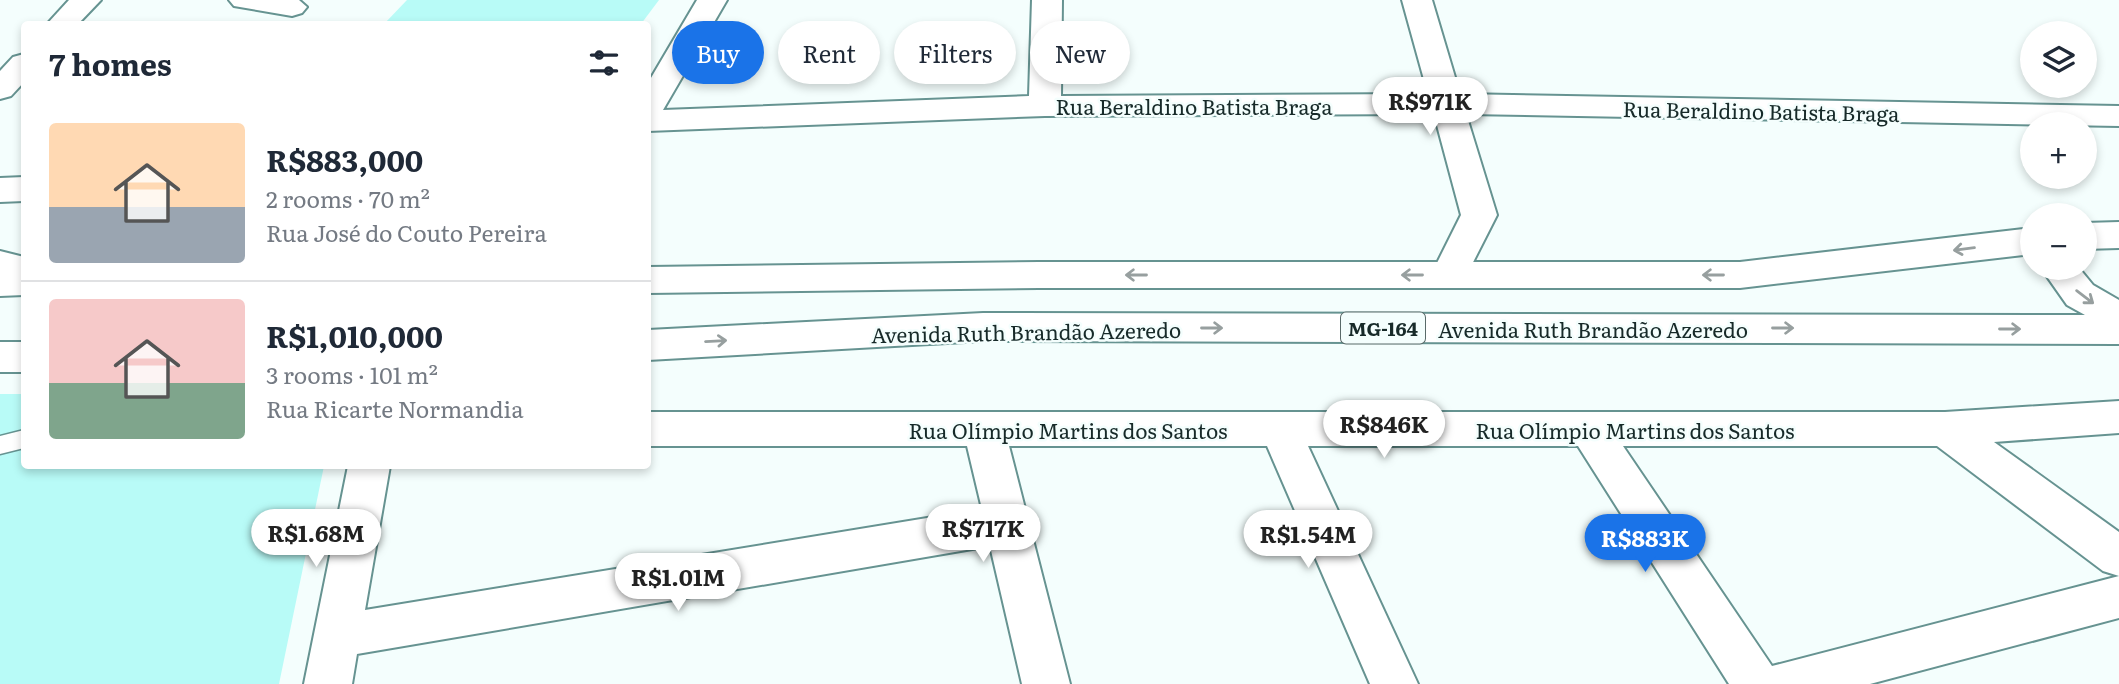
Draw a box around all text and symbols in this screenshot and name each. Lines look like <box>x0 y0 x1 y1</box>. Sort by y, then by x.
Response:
chip: Buy <box>672 21 764 84</box>
chip: Rent <box>778 21 880 84</box>
chip: Filters <box>894 21 1016 84</box>
chip: New <box>1030 21 1130 84</box>
map controls <box>2020 21 2097 280</box>
button: layers <box>2020 21 2097 98</box>
text: 7 homes <box>49 41 172 85</box>
icon: filters <box>585 44 623 82</box>
pin: R$971K <box>1373 78 1487 137</box>
text: R$971K <box>1388 83 1472 117</box>
street label: Rua Beraldino Batista Braga <box>1056 90 1333 121</box>
street label: Rua Beraldino Batista Braga <box>1622 92 1900 128</box>
button: + <box>2020 112 2097 189</box>
text: R$883,000 <box>266 137 423 181</box>
icon: home <box>105 151 189 235</box>
text: 2 rooms · 70 m² <box>266 181 430 215</box>
button: − <box>2020 203 2097 280</box>
text: Rua José do Couto Pereira <box>266 215 547 249</box>
one-way arrow <box>1953 243 1976 256</box>
one-way arrow <box>1125 268 1148 282</box>
one-way arrow <box>1401 268 1424 282</box>
one-way arrow <box>1702 268 1725 282</box>
one-way arrow <box>2076 289 2095 304</box>
road number: MG-164 <box>1341 312 1425 344</box>
text: R$1,010,000 <box>266 313 443 357</box>
street label: Avenida Ruth Brandão Azeredo <box>871 313 1181 349</box>
street label: Avenida Ruth Brandão Azeredo <box>1438 313 1748 344</box>
one-way arrow <box>1201 321 1224 335</box>
one-way arrow <box>1771 321 1794 335</box>
one-way arrow <box>1999 322 2022 336</box>
icon: home <box>105 327 189 411</box>
one-way arrow <box>704 335 727 348</box>
text: 3 rooms · 101 m² <box>266 357 438 391</box>
text: Rua Ricarte Normandia <box>266 391 524 425</box>
pin: R$846K <box>1327 400 1441 460</box>
text: R$846K <box>1339 406 1429 440</box>
street label: Rua Olímpio Martins dos Santos <box>909 414 1227 445</box>
street label: Rua Olímpio Martins dos Santos <box>1476 414 1794 445</box>
pin: R$717K <box>926 504 1040 564</box>
pin: R$1.68M <box>251 510 381 569</box>
text: R$717K <box>942 510 1024 544</box>
pin: R$1.54M <box>1243 510 1373 570</box>
pin: R$883K <box>1588 514 1702 574</box>
text: R$1.68M <box>267 515 365 549</box>
text: R$1.54M <box>1260 516 1357 550</box>
text: R$883K <box>1601 520 1689 554</box>
pin: R$1.01M <box>613 554 743 613</box>
text: R$1.01M <box>631 559 725 593</box>

